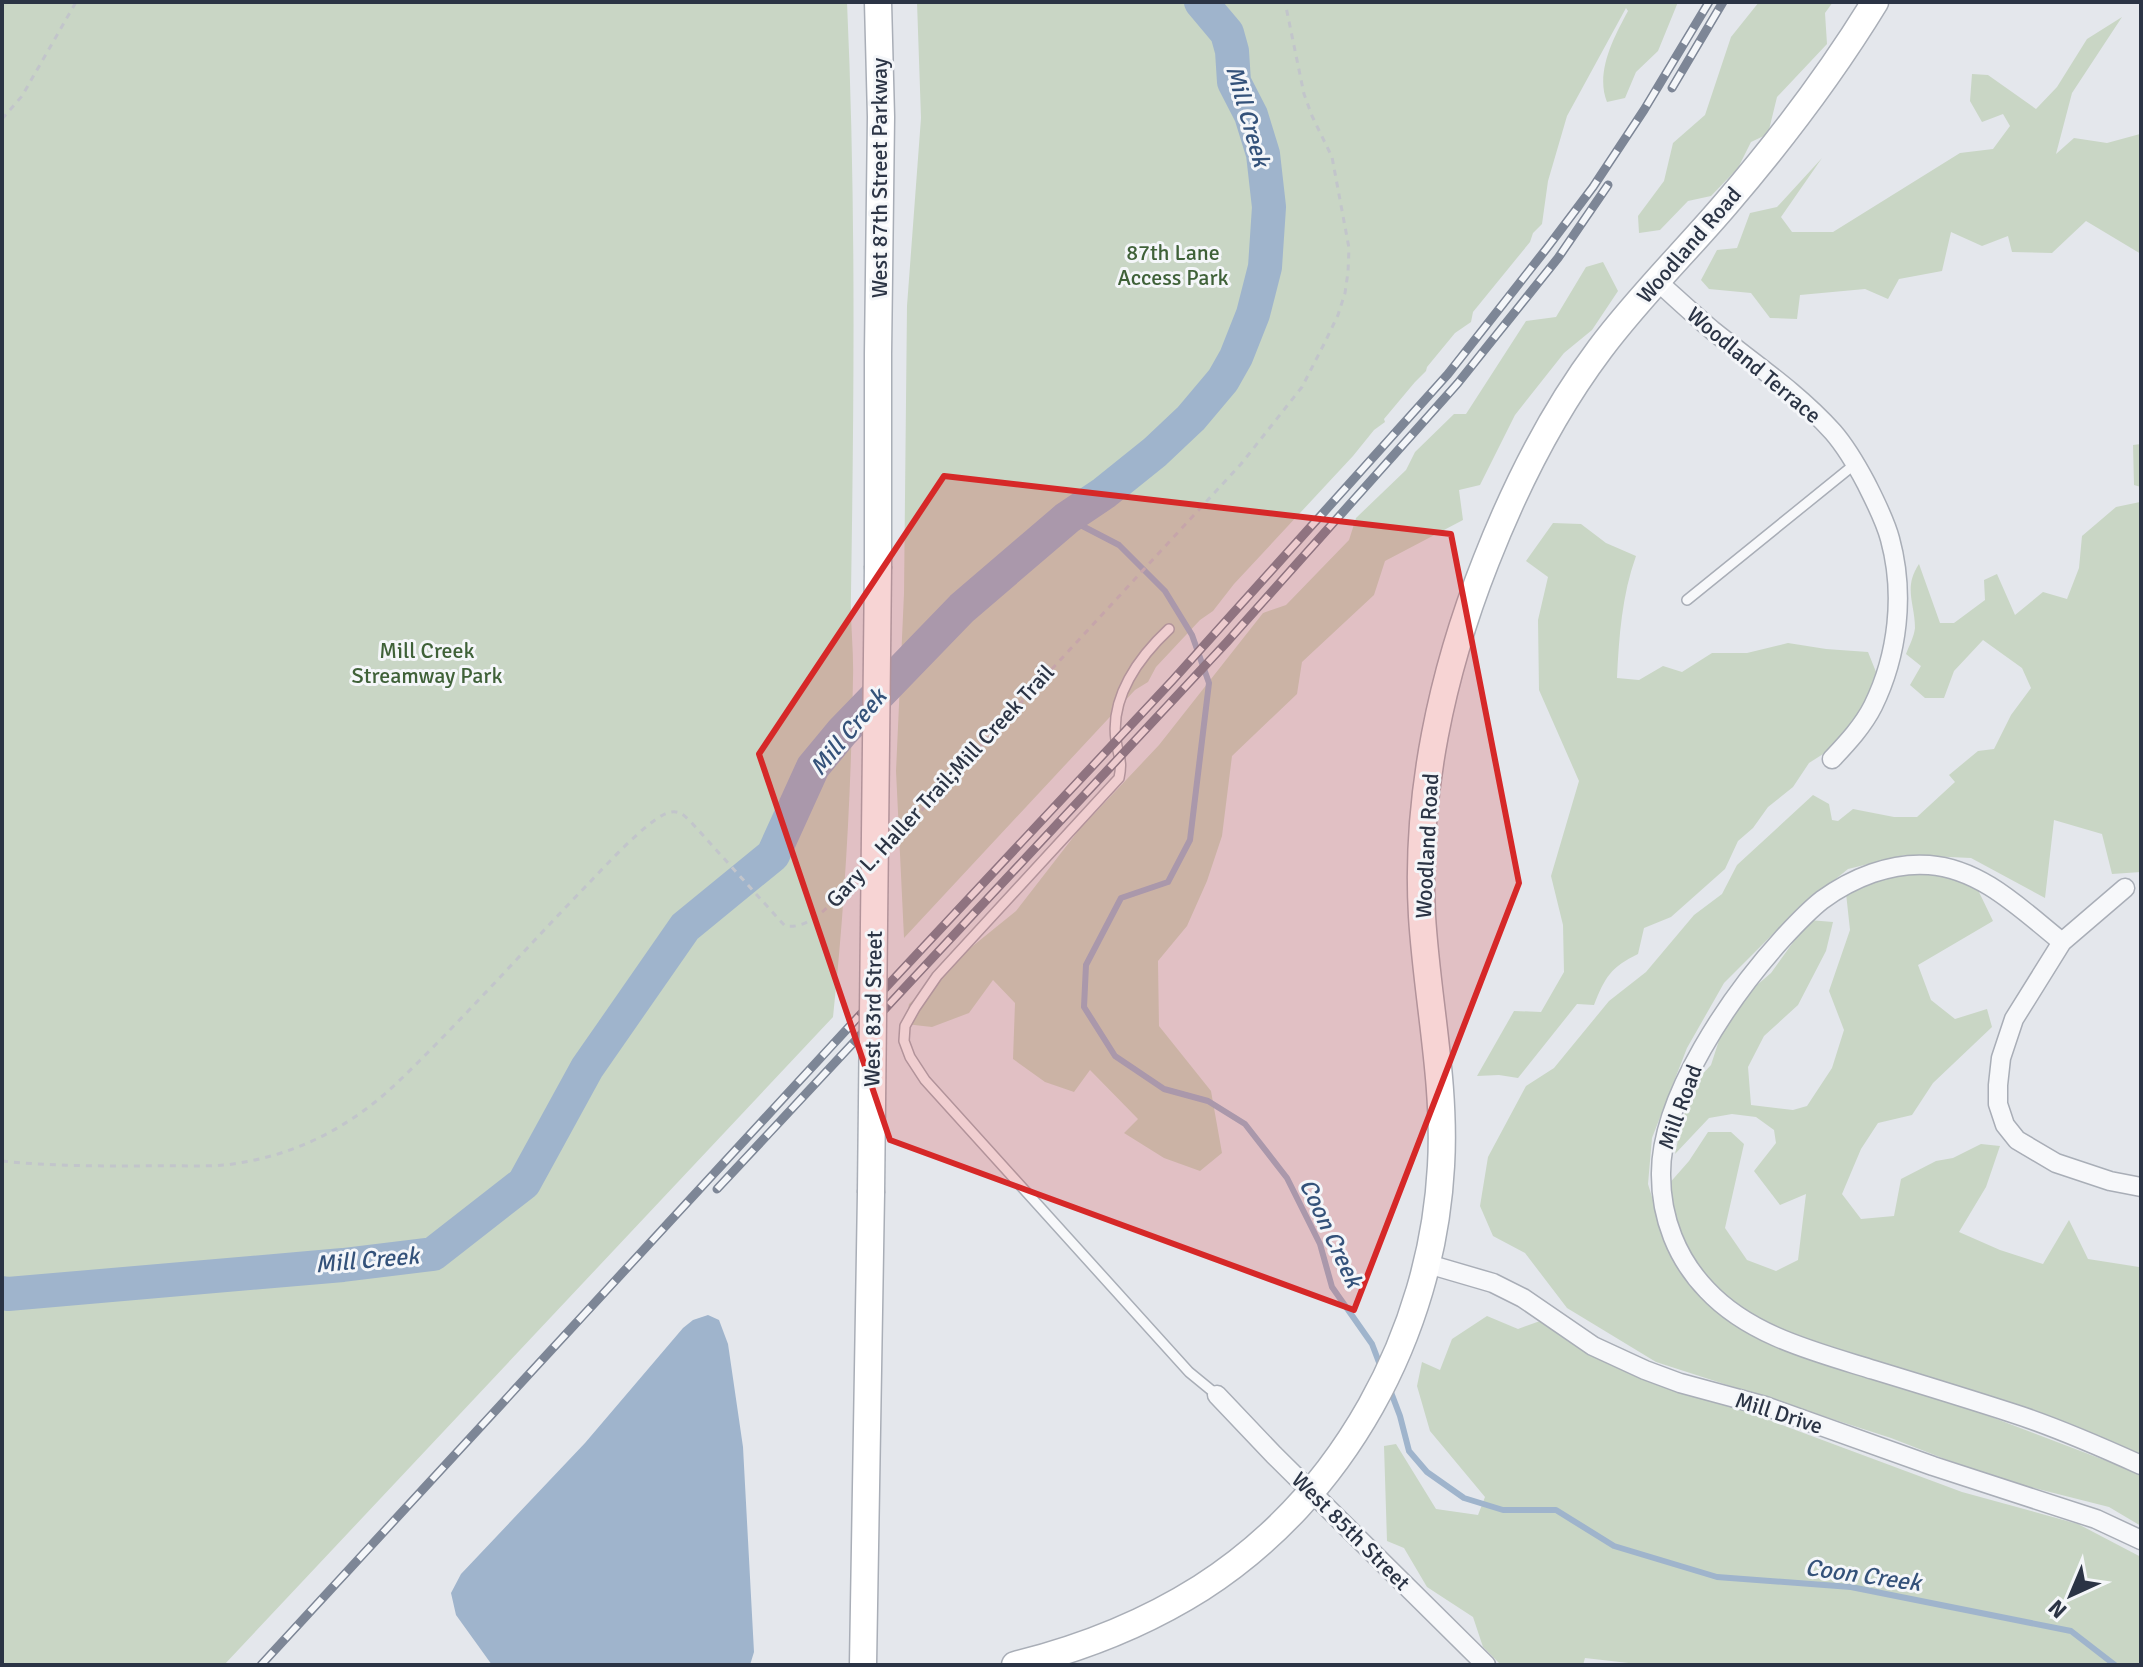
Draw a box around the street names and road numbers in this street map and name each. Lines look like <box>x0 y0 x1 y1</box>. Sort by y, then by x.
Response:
street label: West 87th Street Parkway <box>866 57 893 298</box>
street label: Woodland Road <box>1631 181 1747 309</box>
street label: Woodland Terrace <box>1681 301 1827 429</box>
street label: Gary L. Haller Trail;Mill Creek Trail <box>820 659 1060 913</box>
street label: Woodland Road <box>1410 773 1444 919</box>
street label: West 83rd Street <box>858 930 888 1087</box>
street label: Mill Road <box>1652 1061 1708 1153</box>
street label: Mill Drive <box>1732 1386 1826 1440</box>
street label: West 85th Street <box>1286 1466 1416 1596</box>

